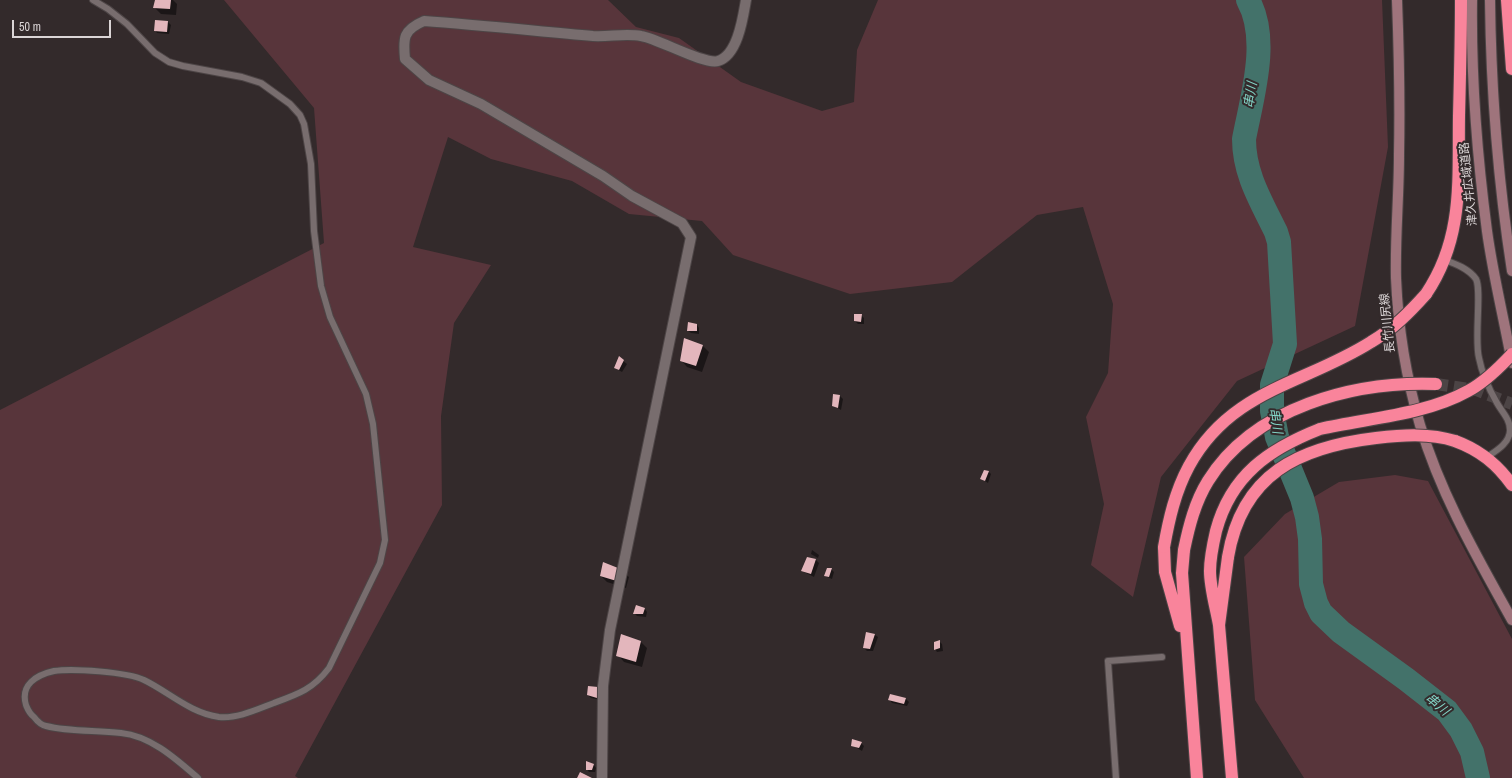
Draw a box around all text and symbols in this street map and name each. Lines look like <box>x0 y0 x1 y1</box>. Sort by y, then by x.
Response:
scale bar <box>14 12 113 38</box>
text: 50 m <box>19 19 41 35</box>
water label: 串川 <box>1241 81 1261 109</box>
street label: 津久井広域道路 <box>1457 141 1481 227</box>
street label: 長竹川尻線 <box>1378 292 1398 354</box>
water label: 串川 <box>1265 407 1285 435</box>
water label: 串川 <box>1422 691 1452 719</box>

